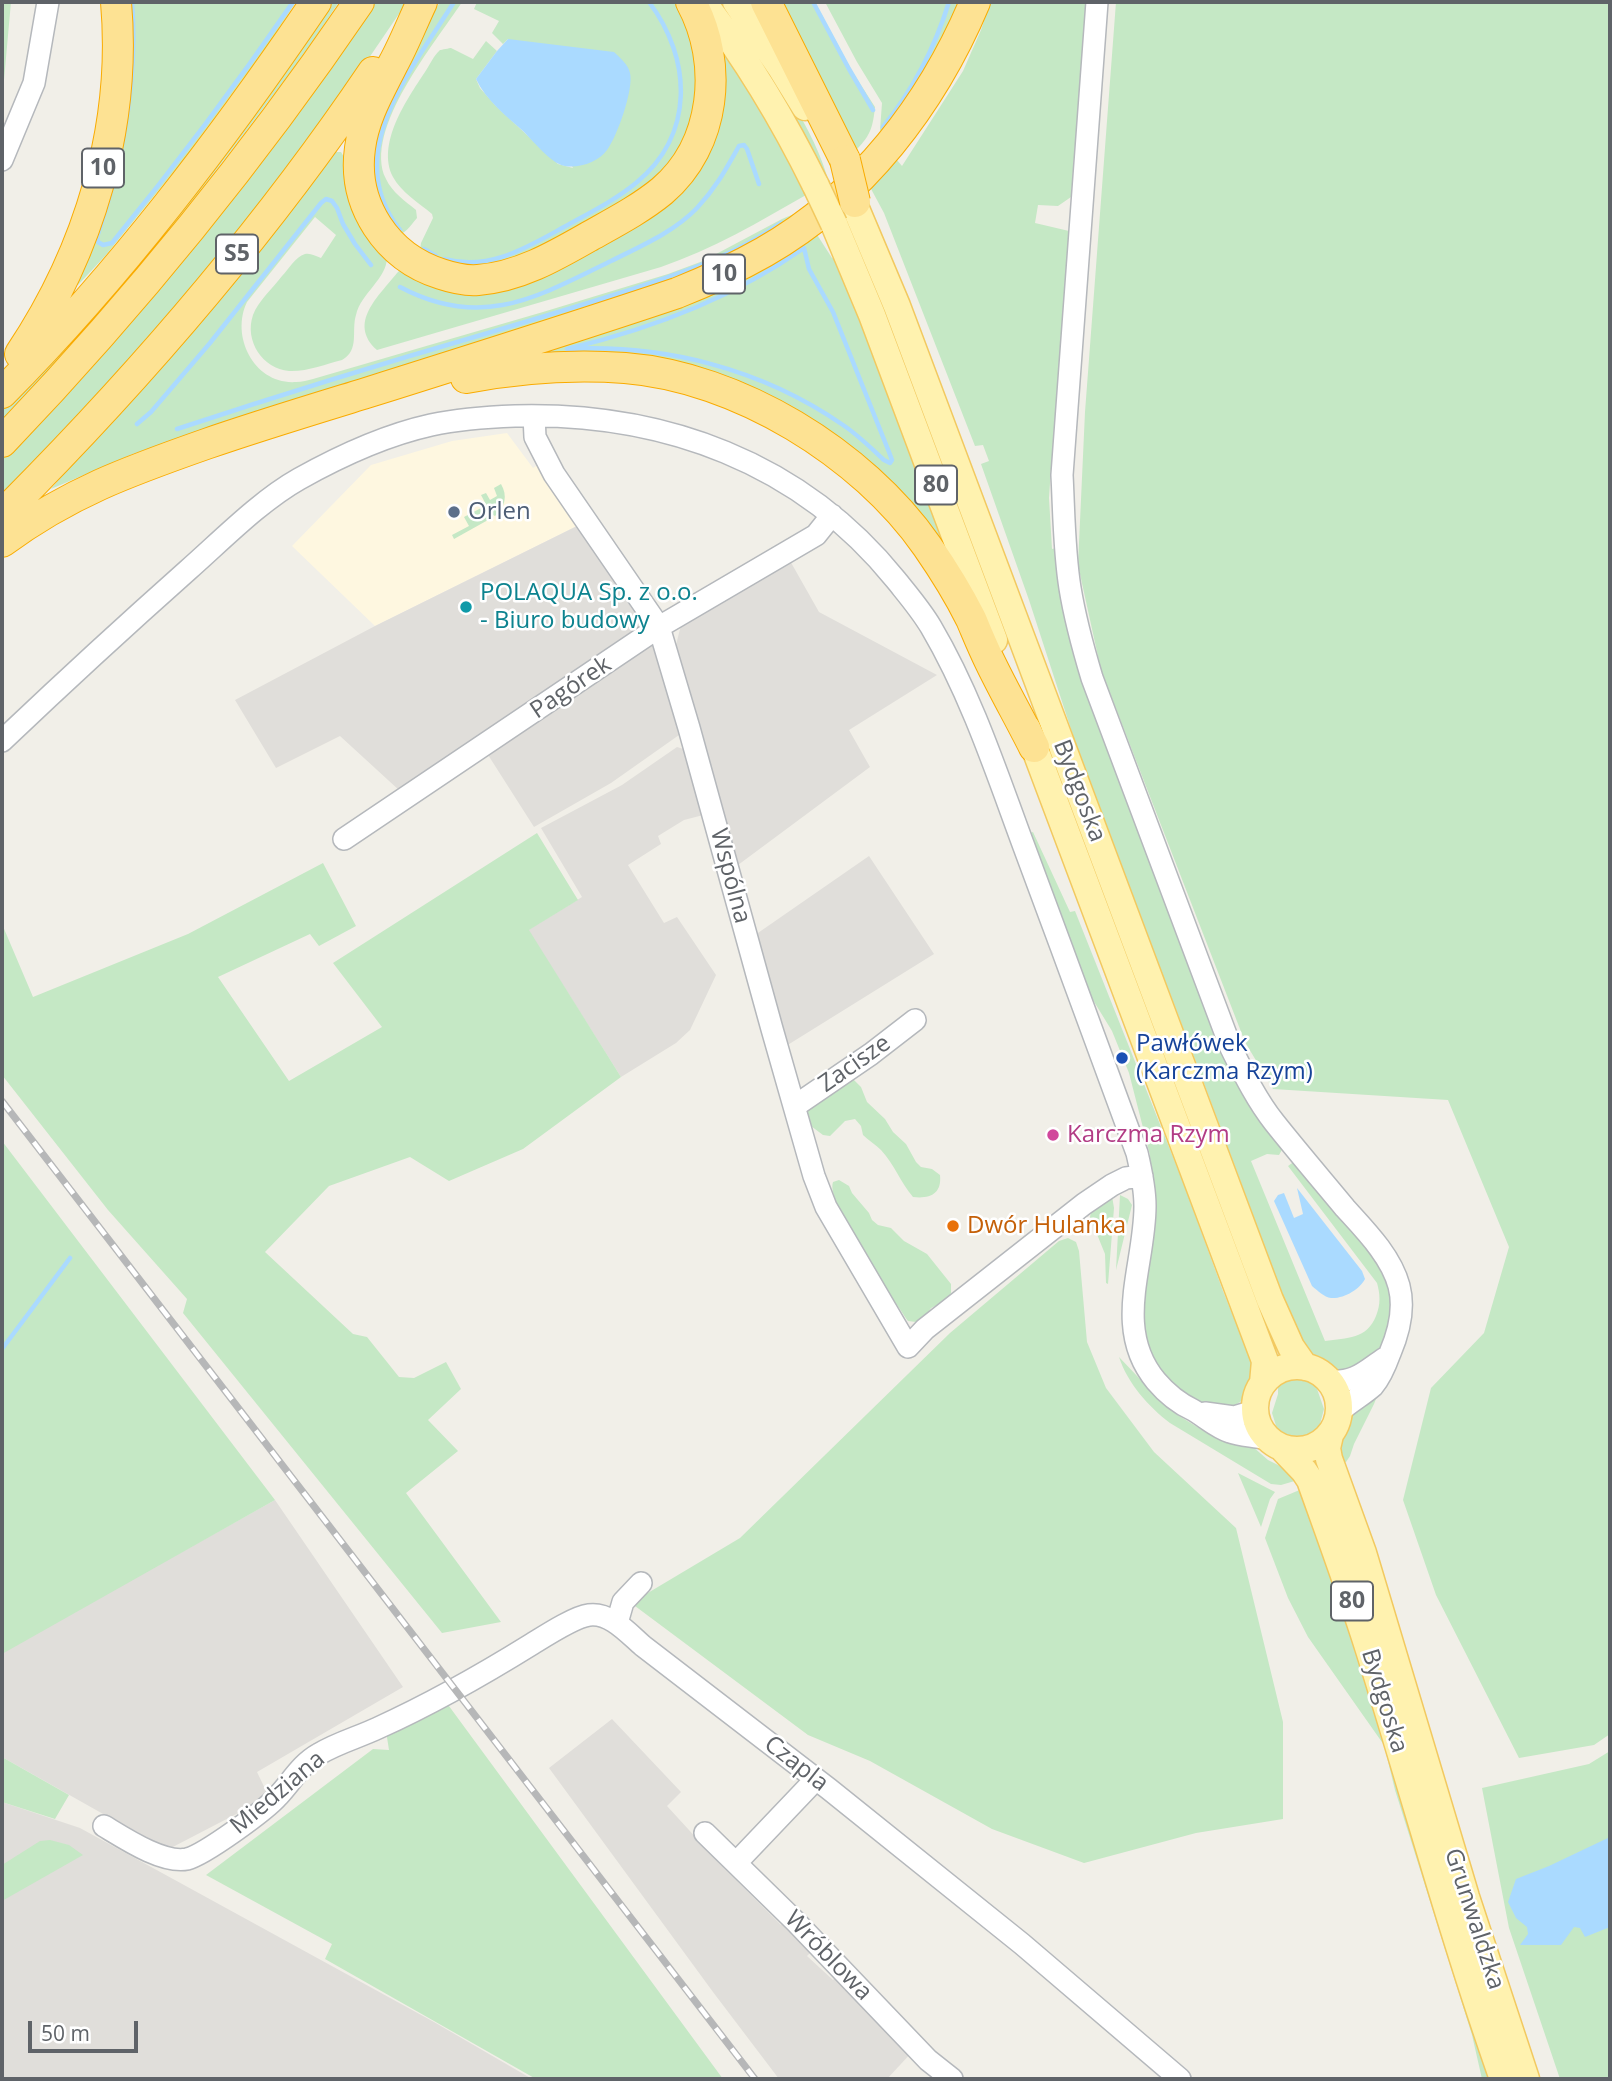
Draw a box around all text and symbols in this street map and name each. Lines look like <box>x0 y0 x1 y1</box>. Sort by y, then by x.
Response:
road number: 10 <box>82 148 124 188</box>
road number: S5 <box>216 234 258 274</box>
road number: 10 <box>703 255 745 294</box>
road number: 80 <box>915 466 957 505</box>
place label: Orlen <box>468 498 531 526</box>
marker: Orlen <box>446 504 462 520</box>
place label: POLAQUA Sp. z o.o. - Biuro budowy <box>480 579 698 635</box>
marker: POLAQUA Sp. z o.o. - Biuro budowy <box>458 599 474 615</box>
street label: Pagórek <box>525 651 617 725</box>
street label: Bydgoska <box>1046 736 1112 846</box>
street label: Wspólna <box>704 826 756 926</box>
street label: Zacisze <box>814 1029 896 1099</box>
place label: Pawłówek (Karczma Rzym) <box>1136 1030 1313 1086</box>
marker: Pawłówek (Karczma Rzym) <box>1114 1050 1130 1066</box>
place label: Karczma Rzym <box>1067 1121 1230 1149</box>
marker: Karczma Rzym <box>1045 1127 1061 1143</box>
place label: Dwór Hulanka <box>967 1212 1126 1240</box>
marker: Dwór Hulanka <box>945 1218 961 1234</box>
road number: 80 <box>1331 1582 1373 1620</box>
street label: Bydgoska <box>1355 1646 1413 1756</box>
street label: Czapla <box>758 1730 834 1798</box>
street label: Miedziana <box>225 1745 331 1841</box>
street label: Grunwaldzka <box>1438 1845 1510 1993</box>
street label: Wróblowa <box>778 1905 878 2007</box>
scale bar <box>32 2008 142 2052</box>
text: 50 m <box>41 2019 90 2047</box>

